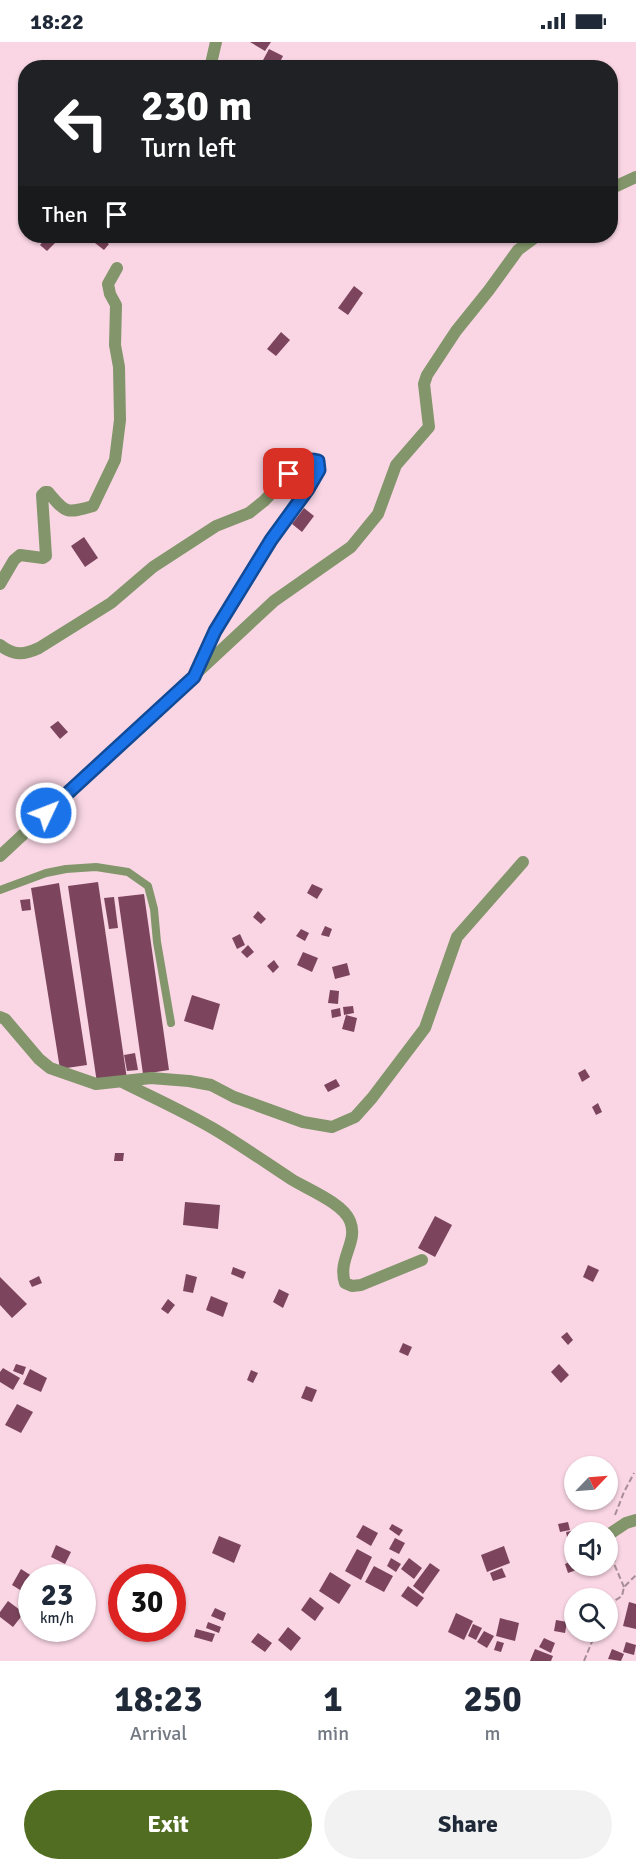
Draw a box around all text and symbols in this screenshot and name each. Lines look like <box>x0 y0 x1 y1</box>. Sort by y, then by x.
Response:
text: 18:22 <box>30 8 84 35</box>
text: 230 m <box>141 81 252 132</box>
icon: left <box>42 84 120 162</box>
text: Turn left <box>141 132 236 165</box>
icon: arrive <box>100 198 133 231</box>
text: Then <box>42 201 88 228</box>
pin <box>263 448 314 499</box>
icon: arrive <box>272 457 305 490</box>
position arrow <box>14 781 78 845</box>
north arrow <box>564 1456 618 1510</box>
map controls <box>564 1456 618 1642</box>
button: sound <box>564 1522 618 1576</box>
speed limit sign: 30 <box>108 1564 186 1642</box>
text: 23 <box>41 1577 73 1614</box>
button: search <box>564 1588 618 1642</box>
text: km/h <box>40 1609 74 1627</box>
text: 18:23 <box>114 1677 203 1722</box>
text: 1 <box>323 1677 343 1722</box>
text: 250 <box>463 1677 522 1722</box>
text: Arrival <box>130 1721 187 1746</box>
text: min <box>317 1721 349 1746</box>
text: m <box>485 1721 501 1746</box>
button: Exit <box>24 1790 312 1859</box>
button: Share <box>324 1790 612 1859</box>

